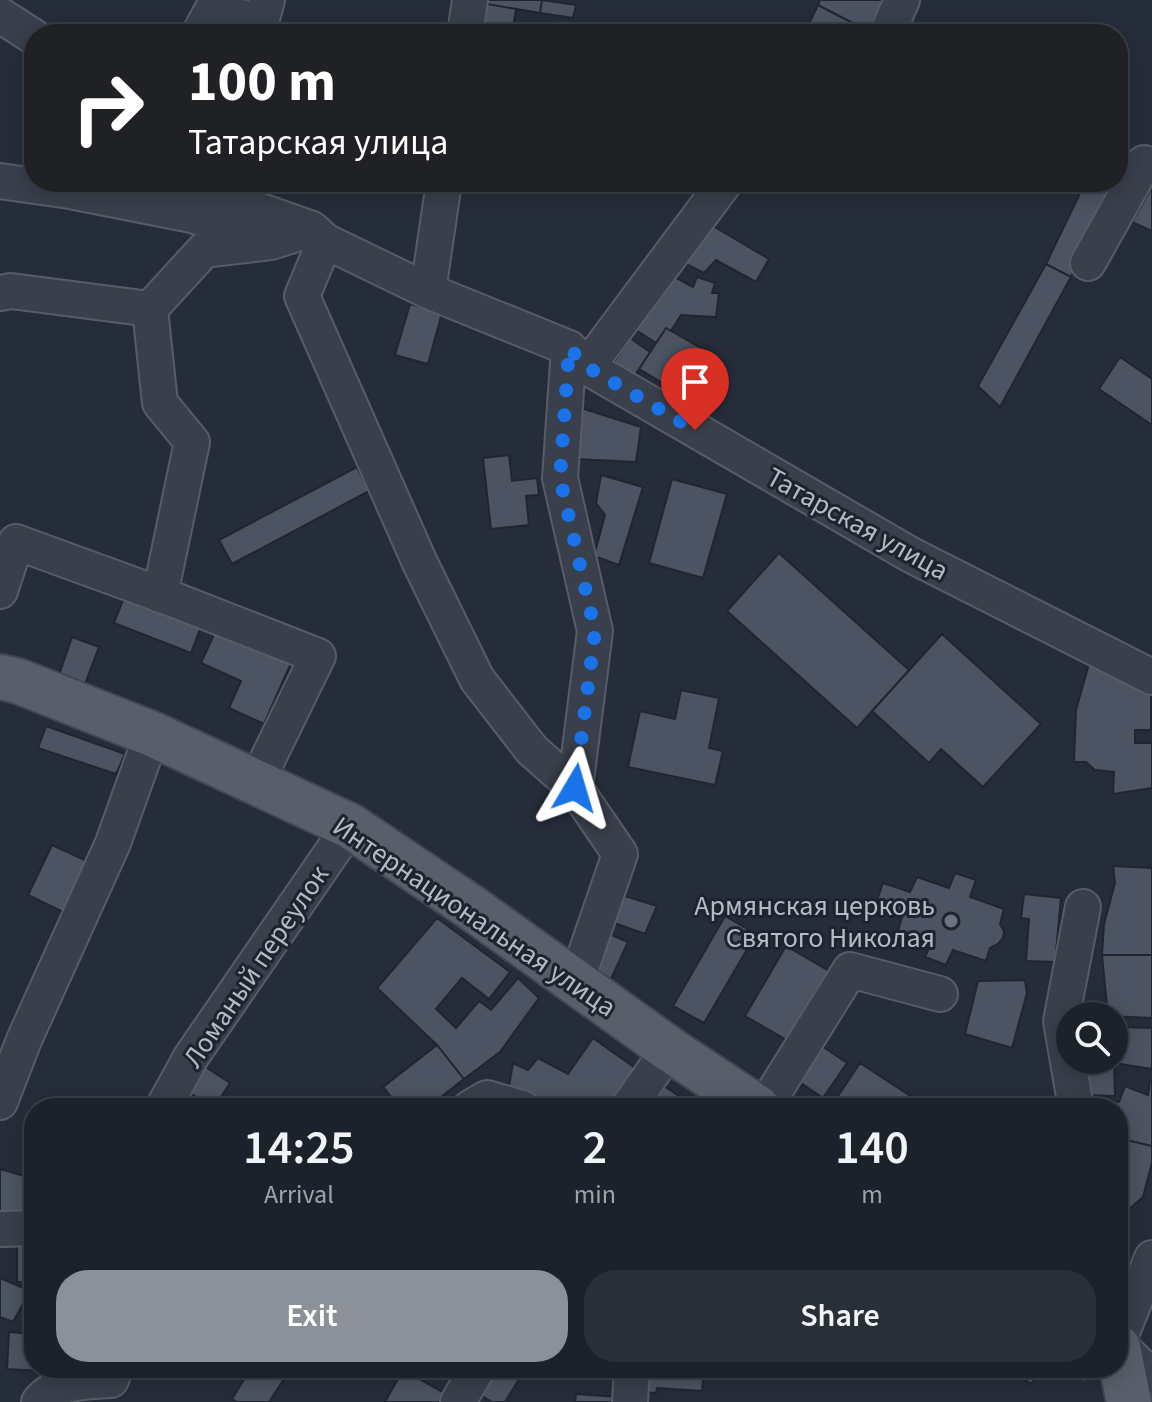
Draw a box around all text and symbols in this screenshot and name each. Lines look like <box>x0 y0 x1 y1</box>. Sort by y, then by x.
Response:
text: 100 m <box>188 43 336 122</box>
icon: right <box>56 56 160 160</box>
text: Татарская улица <box>188 117 448 168</box>
pin <box>661 348 729 430</box>
icon: arrive <box>673 360 717 404</box>
street label: Татарская улица <box>759 457 956 590</box>
position arrow <box>533 746 617 830</box>
street label: Интернациональная улица <box>325 807 624 1027</box>
street label: Ломаный переулок <box>173 857 339 1076</box>
place label: Армянская церковь Святого Николая <box>694 886 935 958</box>
marker: Армянская церковь Святого Николая <box>942 912 960 930</box>
map controls <box>1056 1002 1128 1074</box>
button: search <box>1056 1002 1128 1074</box>
text: 14:25 <box>243 1114 355 1182</box>
text: 2 <box>583 1114 607 1182</box>
text: 140 <box>835 1114 909 1182</box>
text: Arrival <box>264 1176 334 1213</box>
text: min <box>574 1176 616 1213</box>
text: m <box>861 1176 883 1213</box>
button: Exit <box>56 1270 568 1362</box>
button: Share <box>584 1270 1096 1362</box>

